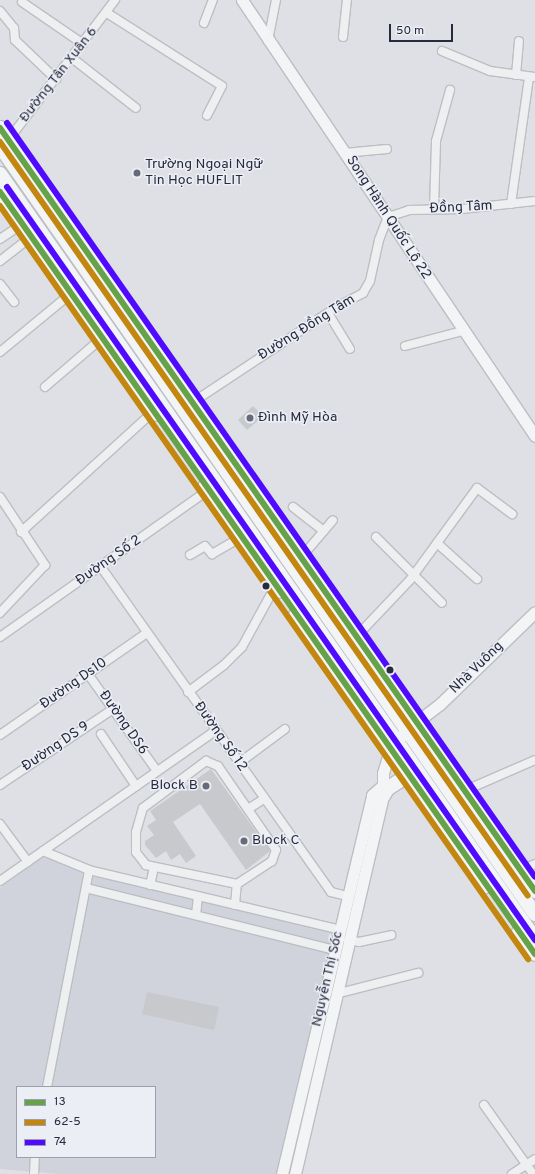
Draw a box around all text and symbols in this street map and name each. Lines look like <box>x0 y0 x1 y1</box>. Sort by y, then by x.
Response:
scale bar <box>391 16 455 42</box>
text: 50 m <box>396 23 424 39</box>
street label: Đường Tân Xuân 6 <box>16 24 102 126</box>
street label: Song Hành Quốc Lộ 22 <box>342 153 434 283</box>
place label: Trường Ngoại Ngữ Tin Học HUFLIT <box>145 157 263 190</box>
marker: Trường Ngoại Ngữ Tin Học HUFLIT <box>132 168 142 178</box>
street label: Đồng Tâm <box>429 198 493 218</box>
street label: Đường Đồng Tâm <box>255 291 359 365</box>
place label: Đình Mỹ Hòa <box>258 410 337 426</box>
marker: Đình Mỹ Hòa <box>245 413 255 423</box>
street label: Đường Số 2 <box>73 532 145 590</box>
unlabelled marker <box>261 581 271 591</box>
street label: Nhà Vuông <box>446 638 508 698</box>
street label: Đường Ds10 <box>37 655 111 713</box>
unlabelled marker <box>385 665 395 675</box>
street label: Đường DS6 <box>95 688 151 758</box>
street label: Đường Số 12 <box>190 699 250 775</box>
street label: Đường DS 9 <box>19 718 93 776</box>
place label: Block B <box>150 778 198 794</box>
marker: Block B <box>201 781 211 791</box>
place label: Block C <box>252 833 300 849</box>
marker: Block C <box>239 836 249 846</box>
street label: Nguyễn Thị Sóc <box>309 929 347 1029</box>
legend <box>16 1086 156 1158</box>
text: 13 <box>54 1094 66 1110</box>
text: 62-5 <box>54 1114 81 1130</box>
text: 74 <box>54 1134 67 1150</box>

